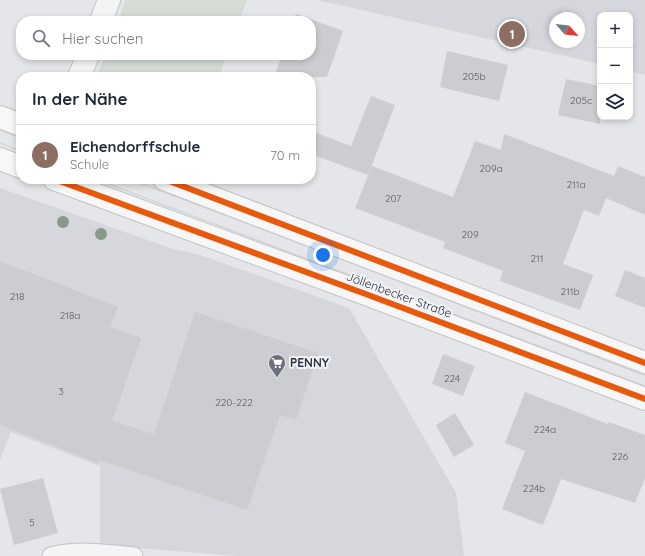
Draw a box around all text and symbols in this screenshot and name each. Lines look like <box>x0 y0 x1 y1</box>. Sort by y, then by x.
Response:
north arrow <box>549 12 585 48</box>
map controls <box>597 12 633 120</box>
button: + <box>597 12 633 48</box>
search box <box>16 16 316 60</box>
pin: 1 <box>499 19 525 49</box>
icon: search <box>30 27 52 49</box>
text: Hier suchen <box>62 29 143 48</box>
button: − <box>597 48 633 84</box>
house number: 205b <box>463 70 486 83</box>
button: layers <box>597 84 633 120</box>
text: In der Nähe <box>32 88 128 109</box>
house number: 205c <box>570 94 592 107</box>
text: Eichendorffschule <box>70 137 200 156</box>
text: 1 <box>42 147 48 163</box>
text: 70 m <box>270 147 300 163</box>
text: Schule <box>70 156 109 172</box>
house number: 209a <box>479 162 503 175</box>
house number: 211a <box>567 178 586 191</box>
house number: 207 <box>385 192 401 205</box>
house number: 209 <box>461 228 479 241</box>
your location <box>313 245 333 265</box>
house number: 211 <box>531 252 543 265</box>
street label: Jöllenbecker Straße <box>344 269 454 321</box>
house number: 211b <box>561 285 580 298</box>
house number: 218 <box>10 290 24 303</box>
house number: 218a <box>60 309 80 322</box>
supermarket icon: PENNY <box>267 353 287 378</box>
place label: PENNY <box>290 355 329 370</box>
house number: 224 <box>444 372 460 385</box>
house number: 3 <box>58 385 64 398</box>
house number: 220-222 <box>215 396 253 409</box>
house number: 224a <box>534 423 556 436</box>
house number: 226 <box>612 450 629 463</box>
house number: 224b <box>523 482 545 495</box>
house number: 5 <box>29 516 35 529</box>

